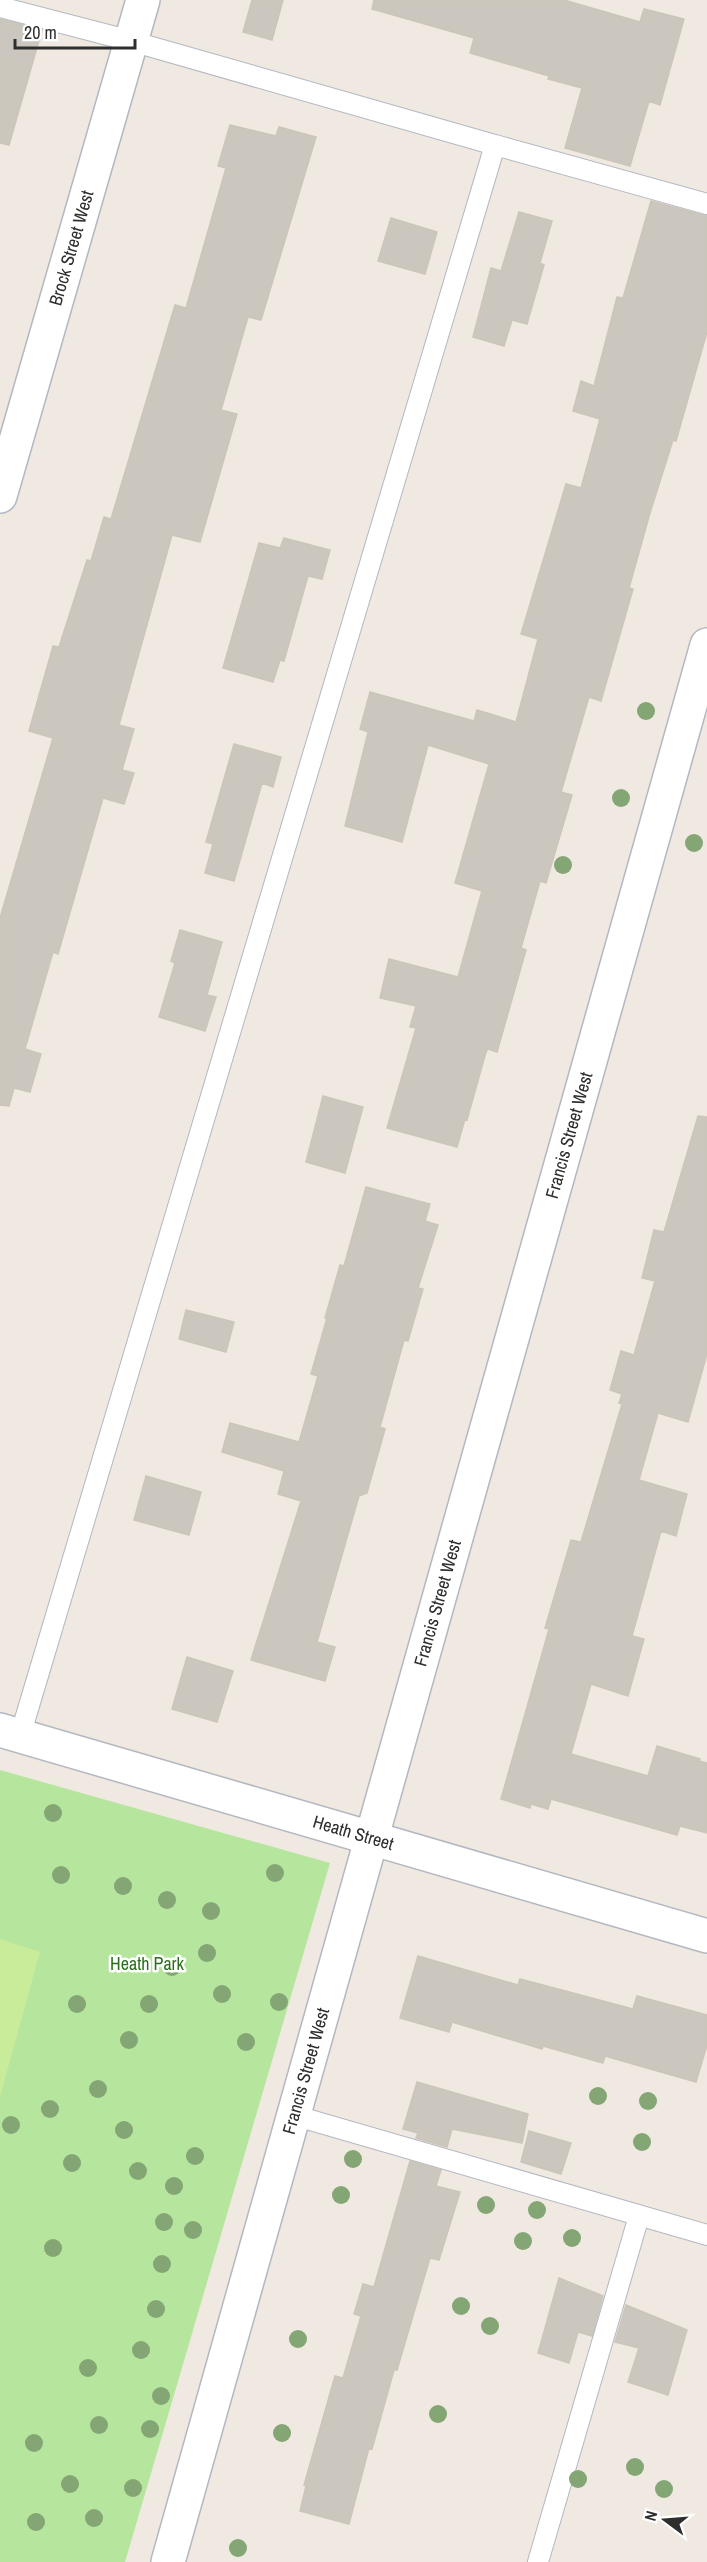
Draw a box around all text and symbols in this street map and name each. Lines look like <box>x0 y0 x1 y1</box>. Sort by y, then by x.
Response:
scale bar <box>15 12 135 50</box>
text: 20 m <box>24 20 57 45</box>
street label: Brock Street West <box>43 187 99 309</box>
street label: Francis Street West <box>539 1069 598 1201</box>
street label: Francis Street West <box>407 1537 467 1669</box>
street label: Heath Street <box>310 1809 397 1856</box>
park label: Heath Park <box>110 1951 185 1976</box>
street label: Francis Street West <box>276 2005 335 2137</box>
north arrow <box>635 2490 695 2550</box>
text: N <box>639 2508 662 2523</box>

